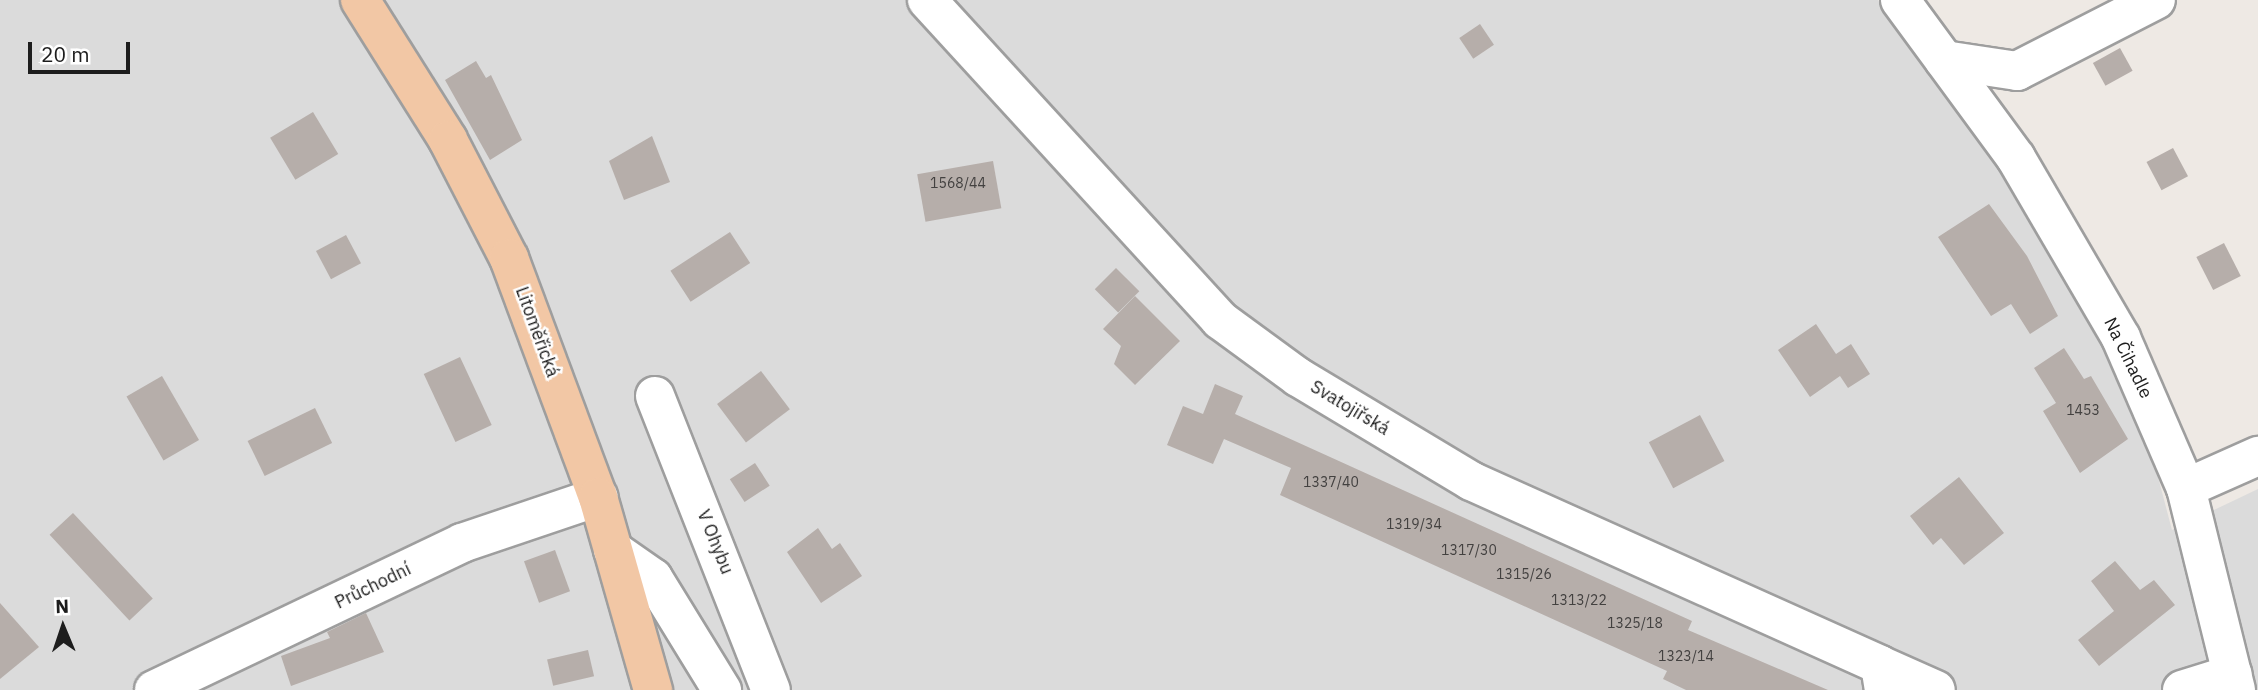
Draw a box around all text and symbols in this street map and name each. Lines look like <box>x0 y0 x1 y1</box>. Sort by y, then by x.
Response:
scale bar <box>32 28 133 72</box>
text: 20 m <box>41 40 90 68</box>
house number: 1568/44 <box>930 175 986 191</box>
street label: Litoměřická <box>511 284 563 380</box>
street label: Na Čihadle <box>2099 314 2157 402</box>
street label: Svatojiřská <box>1307 376 1393 440</box>
house number: 1453 <box>2066 402 2100 418</box>
house number: 1337/40 <box>1303 474 1359 490</box>
street label: V Ohybu <box>692 507 738 577</box>
house number: 1319/34 <box>1386 516 1442 532</box>
house number: 1317/30 <box>1441 542 1497 558</box>
street label: Průchodní <box>331 558 415 614</box>
house number: 1315/26 <box>1496 566 1552 582</box>
north arrow <box>28 592 98 662</box>
house number: 1313/22 <box>1551 592 1607 608</box>
text: N <box>55 594 70 618</box>
house number: 1325/18 <box>1607 615 1663 631</box>
house number: 1323/14 <box>1658 648 1714 664</box>

